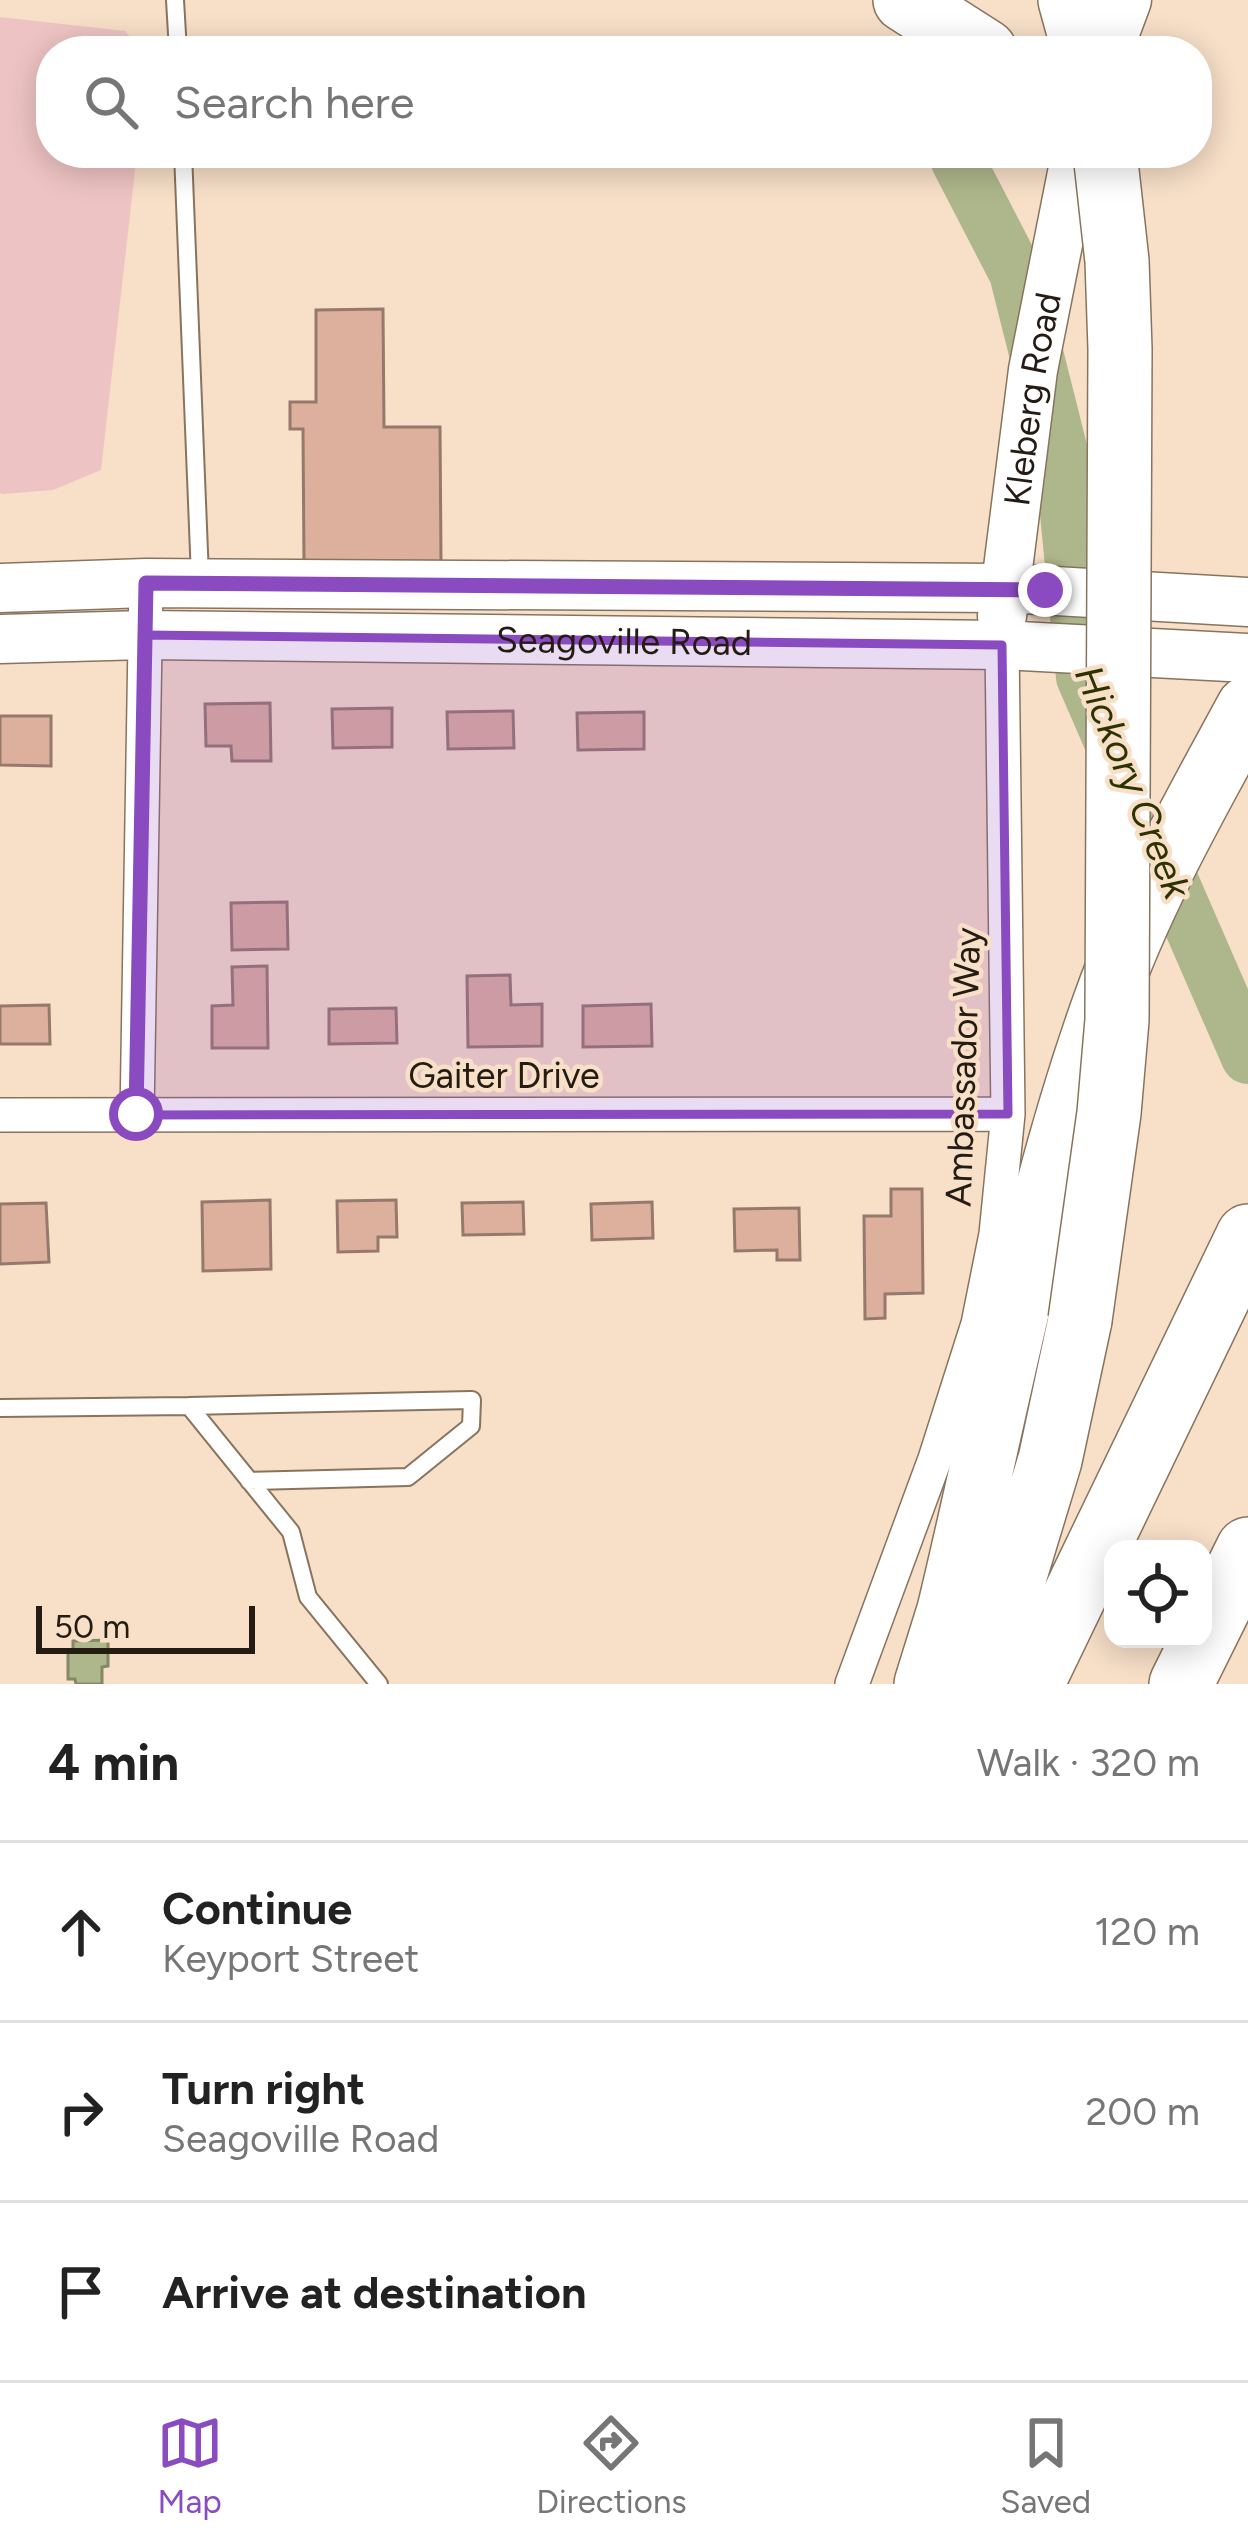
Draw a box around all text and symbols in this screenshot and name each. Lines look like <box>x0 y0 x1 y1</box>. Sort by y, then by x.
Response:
search box <box>36 36 1212 168</box>
icon: search <box>78 69 144 135</box>
text: Search here <box>174 75 414 129</box>
street label: Kleberg Road <box>995 289 1069 508</box>
route end <box>1018 563 1072 617</box>
street label: Seagoville Road <box>496 618 752 664</box>
water label: Hickory Creek <box>1065 659 1201 906</box>
street label: Ambassador Way <box>937 927 989 1207</box>
street label: Gaiter Drive <box>408 1054 600 1097</box>
route start <box>109 1087 163 1141</box>
map controls <box>1104 1540 1212 1648</box>
button: locate <box>1104 1540 1212 1648</box>
scale bar <box>36 1600 255 1653</box>
text: 50 m <box>54 1607 130 1646</box>
text: 4 min <box>48 1732 179 1793</box>
text: Walk · 320 m <box>977 1739 1200 1786</box>
text: Continue <box>162 1881 352 1935</box>
icon: ahead <box>48 1899 114 1965</box>
text: 120 m <box>1094 1908 1200 1955</box>
text: Keyport Street <box>162 1935 419 1982</box>
text: Turn right <box>162 2061 365 2115</box>
icon: right <box>48 2079 114 2145</box>
text: 200 m <box>1085 2088 1200 2135</box>
text: Seagoville Road <box>162 2115 439 2162</box>
icon: arrive <box>48 2259 114 2325</box>
text: Arrive at destination <box>162 2265 586 2319</box>
tab: Map <box>157 2410 223 2521</box>
tab: Directions <box>536 2410 687 2521</box>
tab: Saved <box>1000 2410 1091 2521</box>

